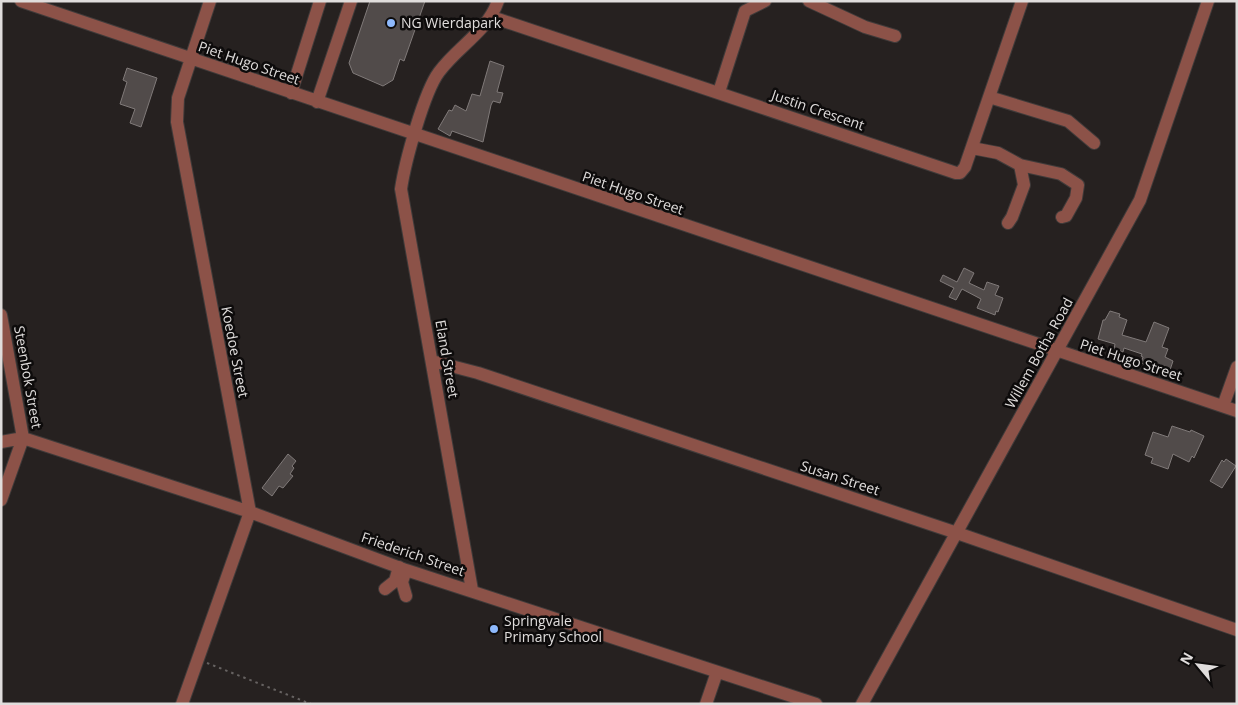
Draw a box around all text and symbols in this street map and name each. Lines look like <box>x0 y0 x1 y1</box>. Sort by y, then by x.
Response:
place label: NG Wierdapark <box>401 13 502 32</box>
marker: NG Wierdapark <box>385 17 397 29</box>
street label: Piet Hugo Street <box>196 36 302 89</box>
street label: Justin Crescent <box>767 84 867 134</box>
street label: Piet Hugo Street <box>580 166 686 219</box>
street label: Willem Botha Road <box>1000 294 1077 412</box>
street label: Koedoe Street <box>217 305 254 399</box>
street label: Eland Street <box>431 318 464 399</box>
street label: Steenbok Street <box>10 324 47 430</box>
street label: Piet Hugo Street <box>1078 334 1185 385</box>
street label: Susan Street <box>798 456 882 499</box>
street label: Friederich Street <box>359 527 467 580</box>
place label: Springvale Primary School <box>504 611 602 646</box>
marker: Springvale Primary School <box>488 623 500 635</box>
north arrow <box>1173 640 1223 690</box>
text: N <box>1175 649 1197 668</box>

